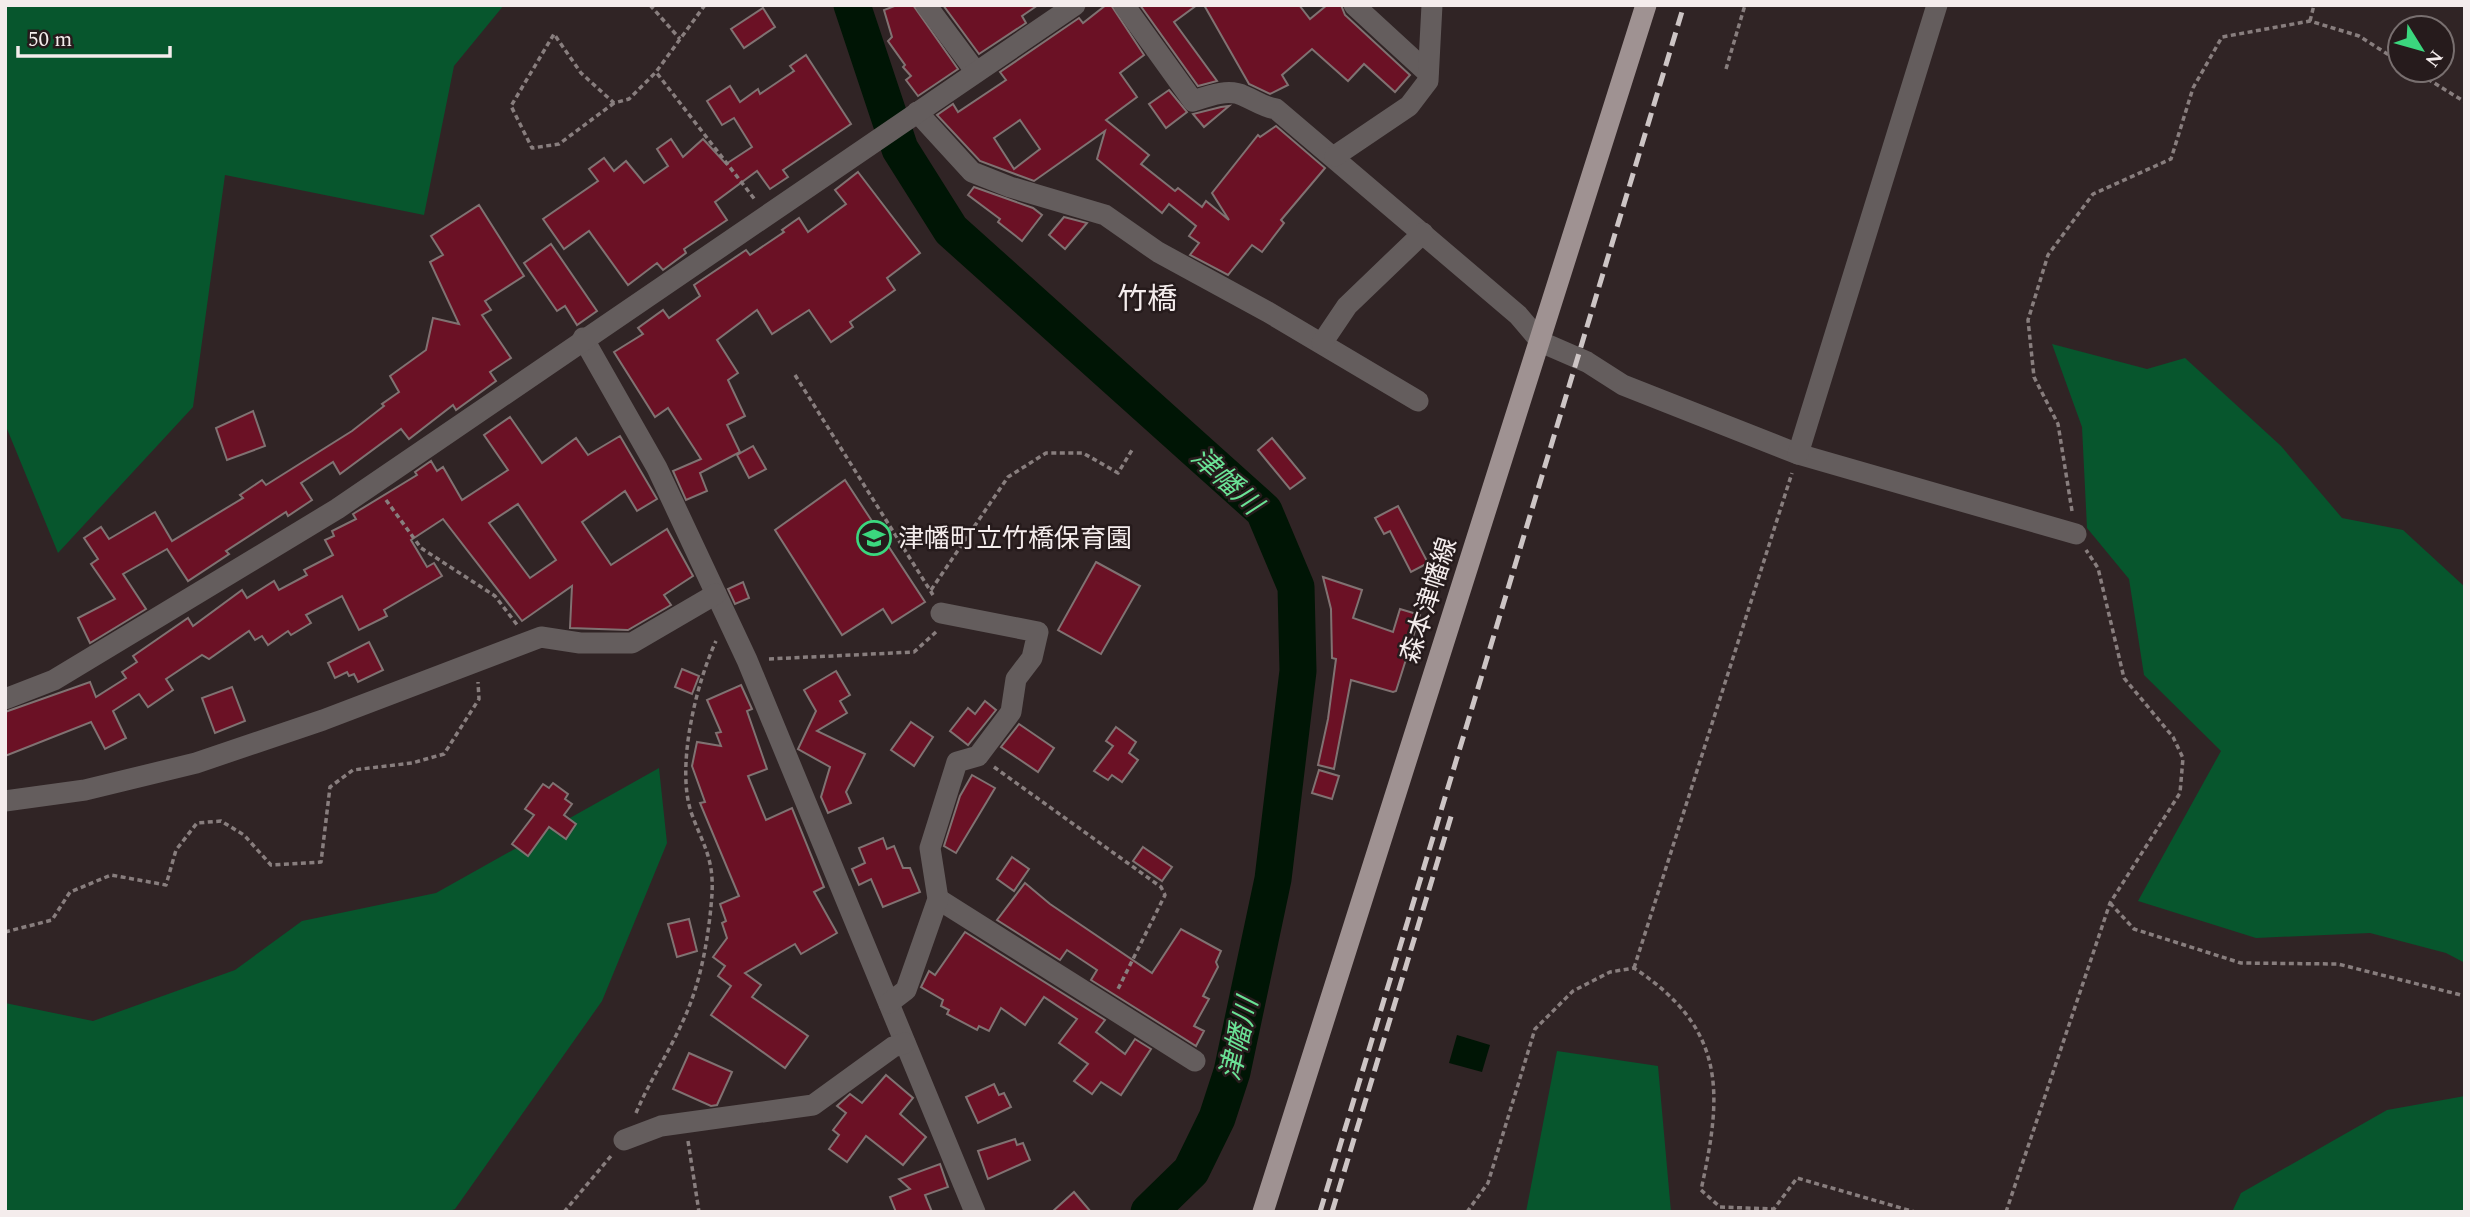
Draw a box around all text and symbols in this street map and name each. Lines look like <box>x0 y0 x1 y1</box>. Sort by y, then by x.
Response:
scale bar <box>18 14 170 58</box>
north arrow <box>2386 14 2456 84</box>
text: 50 m <box>28 24 72 56</box>
text: N <box>2417 43 2450 73</box>
district label: 竹橋 <box>1117 277 1177 323</box>
water label: 津幡川 <box>1181 437 1274 528</box>
school or university icon: 津幡町立竹橋保育園 <box>855 519 893 557</box>
place label: 津幡町立竹橋保育園 <box>898 519 1132 559</box>
street label: 森本津幡線 <box>1390 532 1468 668</box>
water label: 津幡川 <box>1209 991 1271 1085</box>

